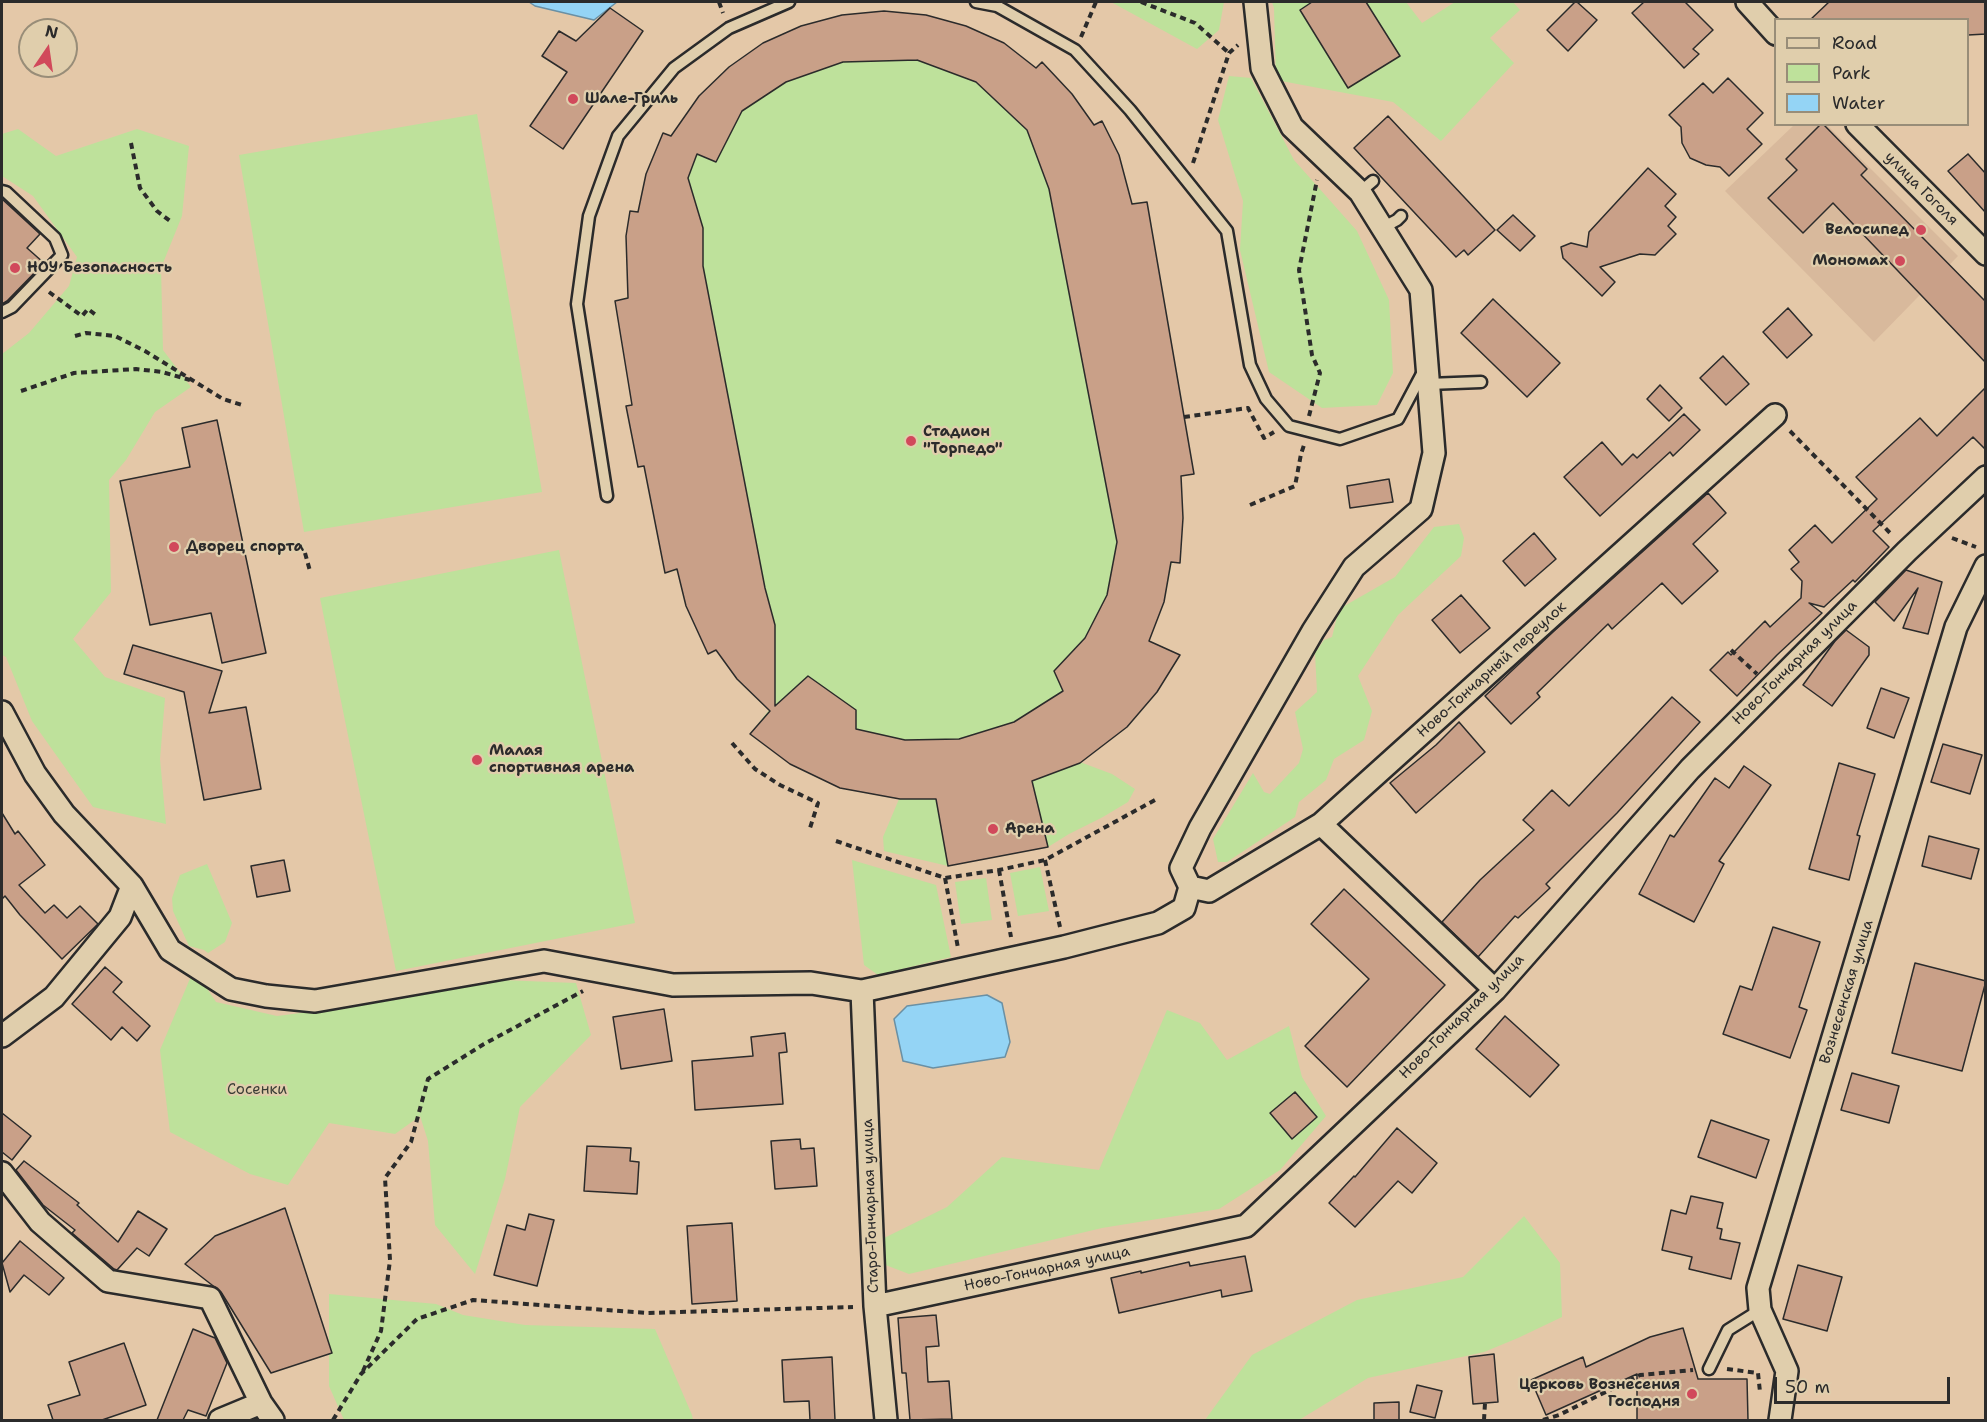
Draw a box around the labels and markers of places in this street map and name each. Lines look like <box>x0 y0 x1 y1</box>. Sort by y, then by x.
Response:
place label: Шале-Гриль <box>585 90 678 108</box>
marker: Шале-Гриль <box>566 92 580 106</box>
place label: Велосипед <box>1825 221 1909 239</box>
marker: Велосипед <box>1914 223 1928 237</box>
place label: Мономах <box>1812 252 1888 270</box>
marker: Мономах <box>1893 254 1907 268</box>
place label: НОУ Безопасность <box>27 259 172 277</box>
marker: НОУ Безопасность <box>8 261 22 275</box>
place label: Стадион "Торпедо" <box>923 423 1003 458</box>
marker: Стадион "Торпедо" <box>904 434 918 448</box>
place label: Дворец спорта <box>186 538 304 556</box>
marker: Дворец спорта <box>167 540 181 554</box>
place label: Малая спортивная арена <box>489 742 634 777</box>
marker: Малая спортивная арена <box>470 753 484 767</box>
place label: Арена <box>1005 820 1055 838</box>
marker: Арена <box>986 822 1000 836</box>
place label: Церковь Вознесения Господня <box>1519 1376 1680 1411</box>
marker: Церковь Вознесения Господня <box>1685 1387 1699 1401</box>

